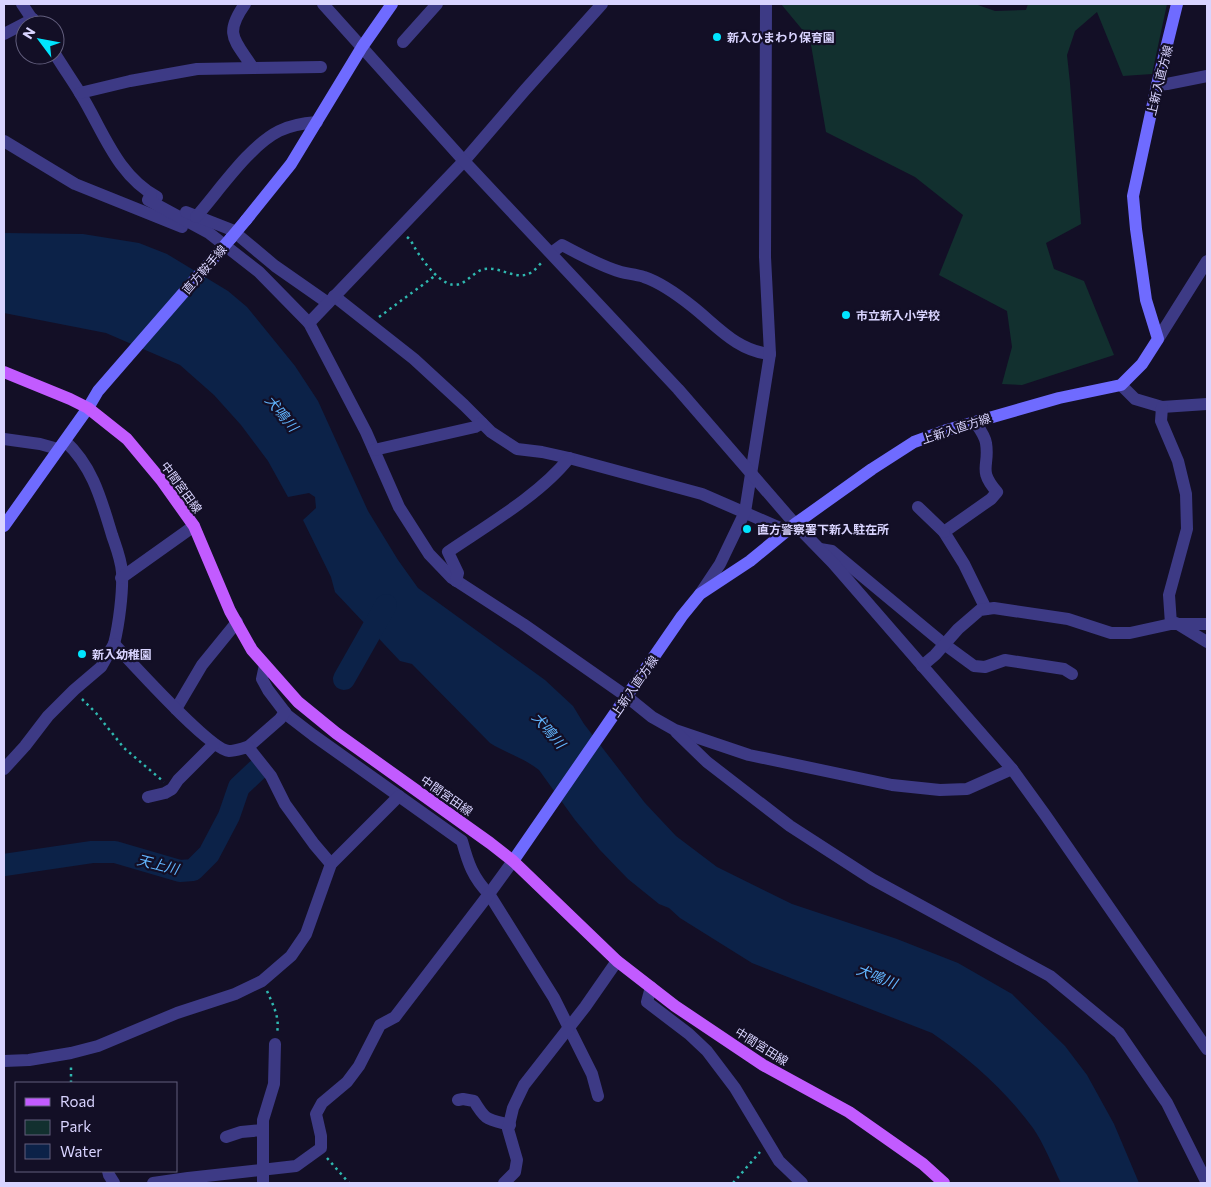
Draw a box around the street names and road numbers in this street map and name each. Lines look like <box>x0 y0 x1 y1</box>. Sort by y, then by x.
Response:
street label: 上新入直方線 <box>1143 43 1175 117</box>
street label: 直方鞍手線 <box>179 242 229 296</box>
street label: 上新入直方線 <box>920 410 992 446</box>
street label: 中間宮田線 <box>159 459 205 515</box>
street label: 上新入直方線 <box>608 652 660 720</box>
street label: 中間宮田線 <box>418 772 476 818</box>
street label: 中間宮田線 <box>733 1024 791 1068</box>

